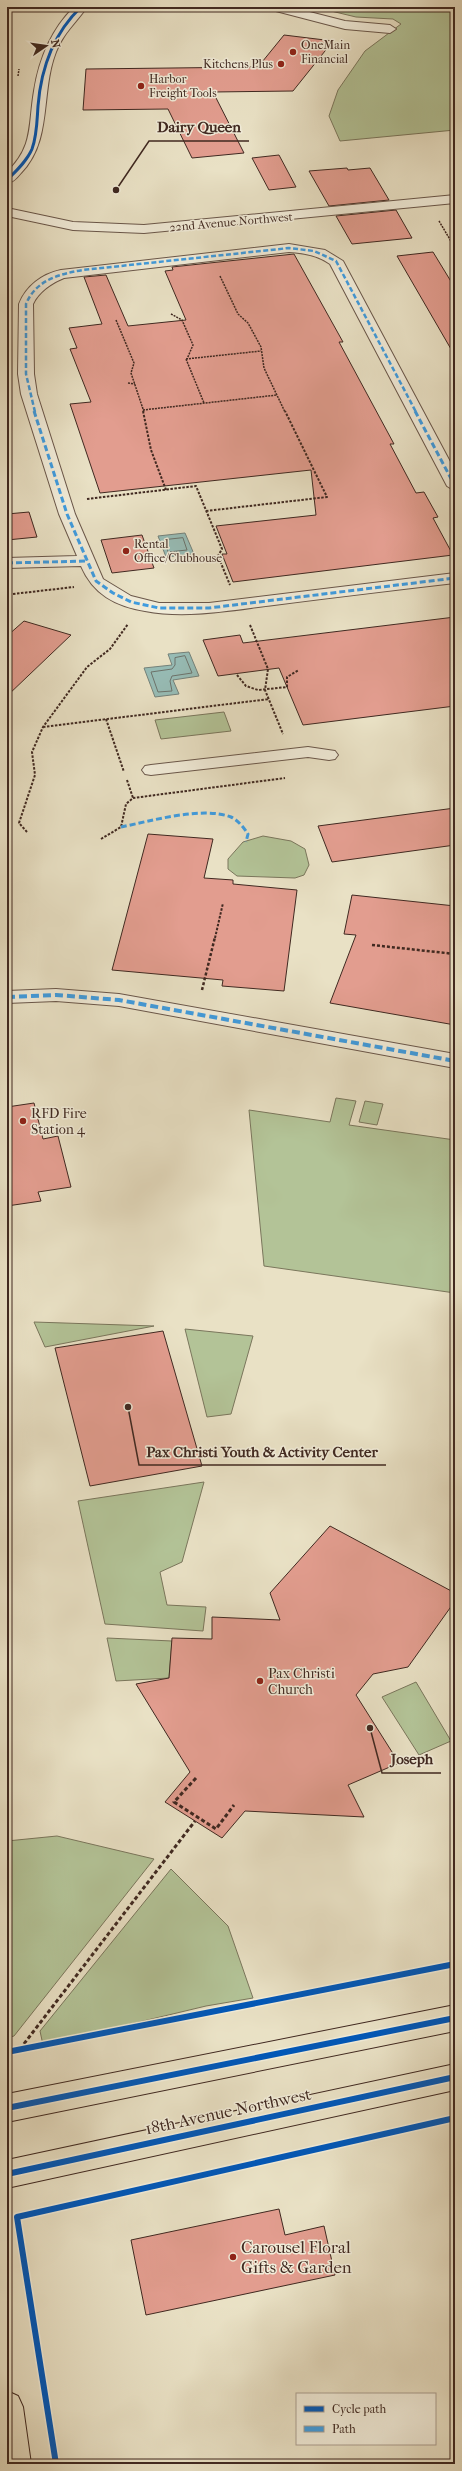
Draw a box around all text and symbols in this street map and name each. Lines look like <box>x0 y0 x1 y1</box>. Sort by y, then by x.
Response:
north arrow <box>26 26 66 66</box>
text: N <box>48 38 63 50</box>
place label: OneMain Financial <box>301 38 350 66</box>
marker: OneMain Financial <box>288 47 298 57</box>
place label: Kitchens Plus <box>203 57 274 71</box>
marker: Kitchens Plus <box>276 59 286 69</box>
place label: Harbor Freight Tools <box>149 72 217 100</box>
marker: Harbor Freight Tools <box>136 81 146 91</box>
callout: Dairy Queen <box>149 114 249 141</box>
text: Dairy Queen <box>157 118 241 136</box>
street label: 22nd Avenue Northwest <box>169 210 294 234</box>
place label: Rental Office/Clubhouse <box>134 537 222 565</box>
marker: Rental Office/Clubhouse <box>121 546 131 556</box>
place label: RFD Fire Station 4 <box>31 1105 87 1138</box>
marker: RFD Fire Station 4 <box>18 1116 28 1126</box>
callout: Pax Christi Youth & Activity Center <box>139 1438 386 1465</box>
text: Pax Christi Youth & Activity Center <box>146 1443 378 1461</box>
place label: Pax Christi Church <box>268 1665 335 1698</box>
marker: Pax Christi Church <box>255 1676 265 1686</box>
callout: Joseph <box>382 1746 441 1773</box>
text: Joseph <box>389 1750 434 1768</box>
street label: 18th Avenue Northwest <box>143 2084 313 2138</box>
place label: Carousel Floral Gifts & Garden <box>241 2237 352 2277</box>
marker: Carousel Floral Gifts & Garden <box>228 2252 238 2262</box>
legend <box>296 2393 436 2445</box>
text: Cycle path <box>332 2402 387 2416</box>
text: Path <box>332 2422 356 2436</box>

